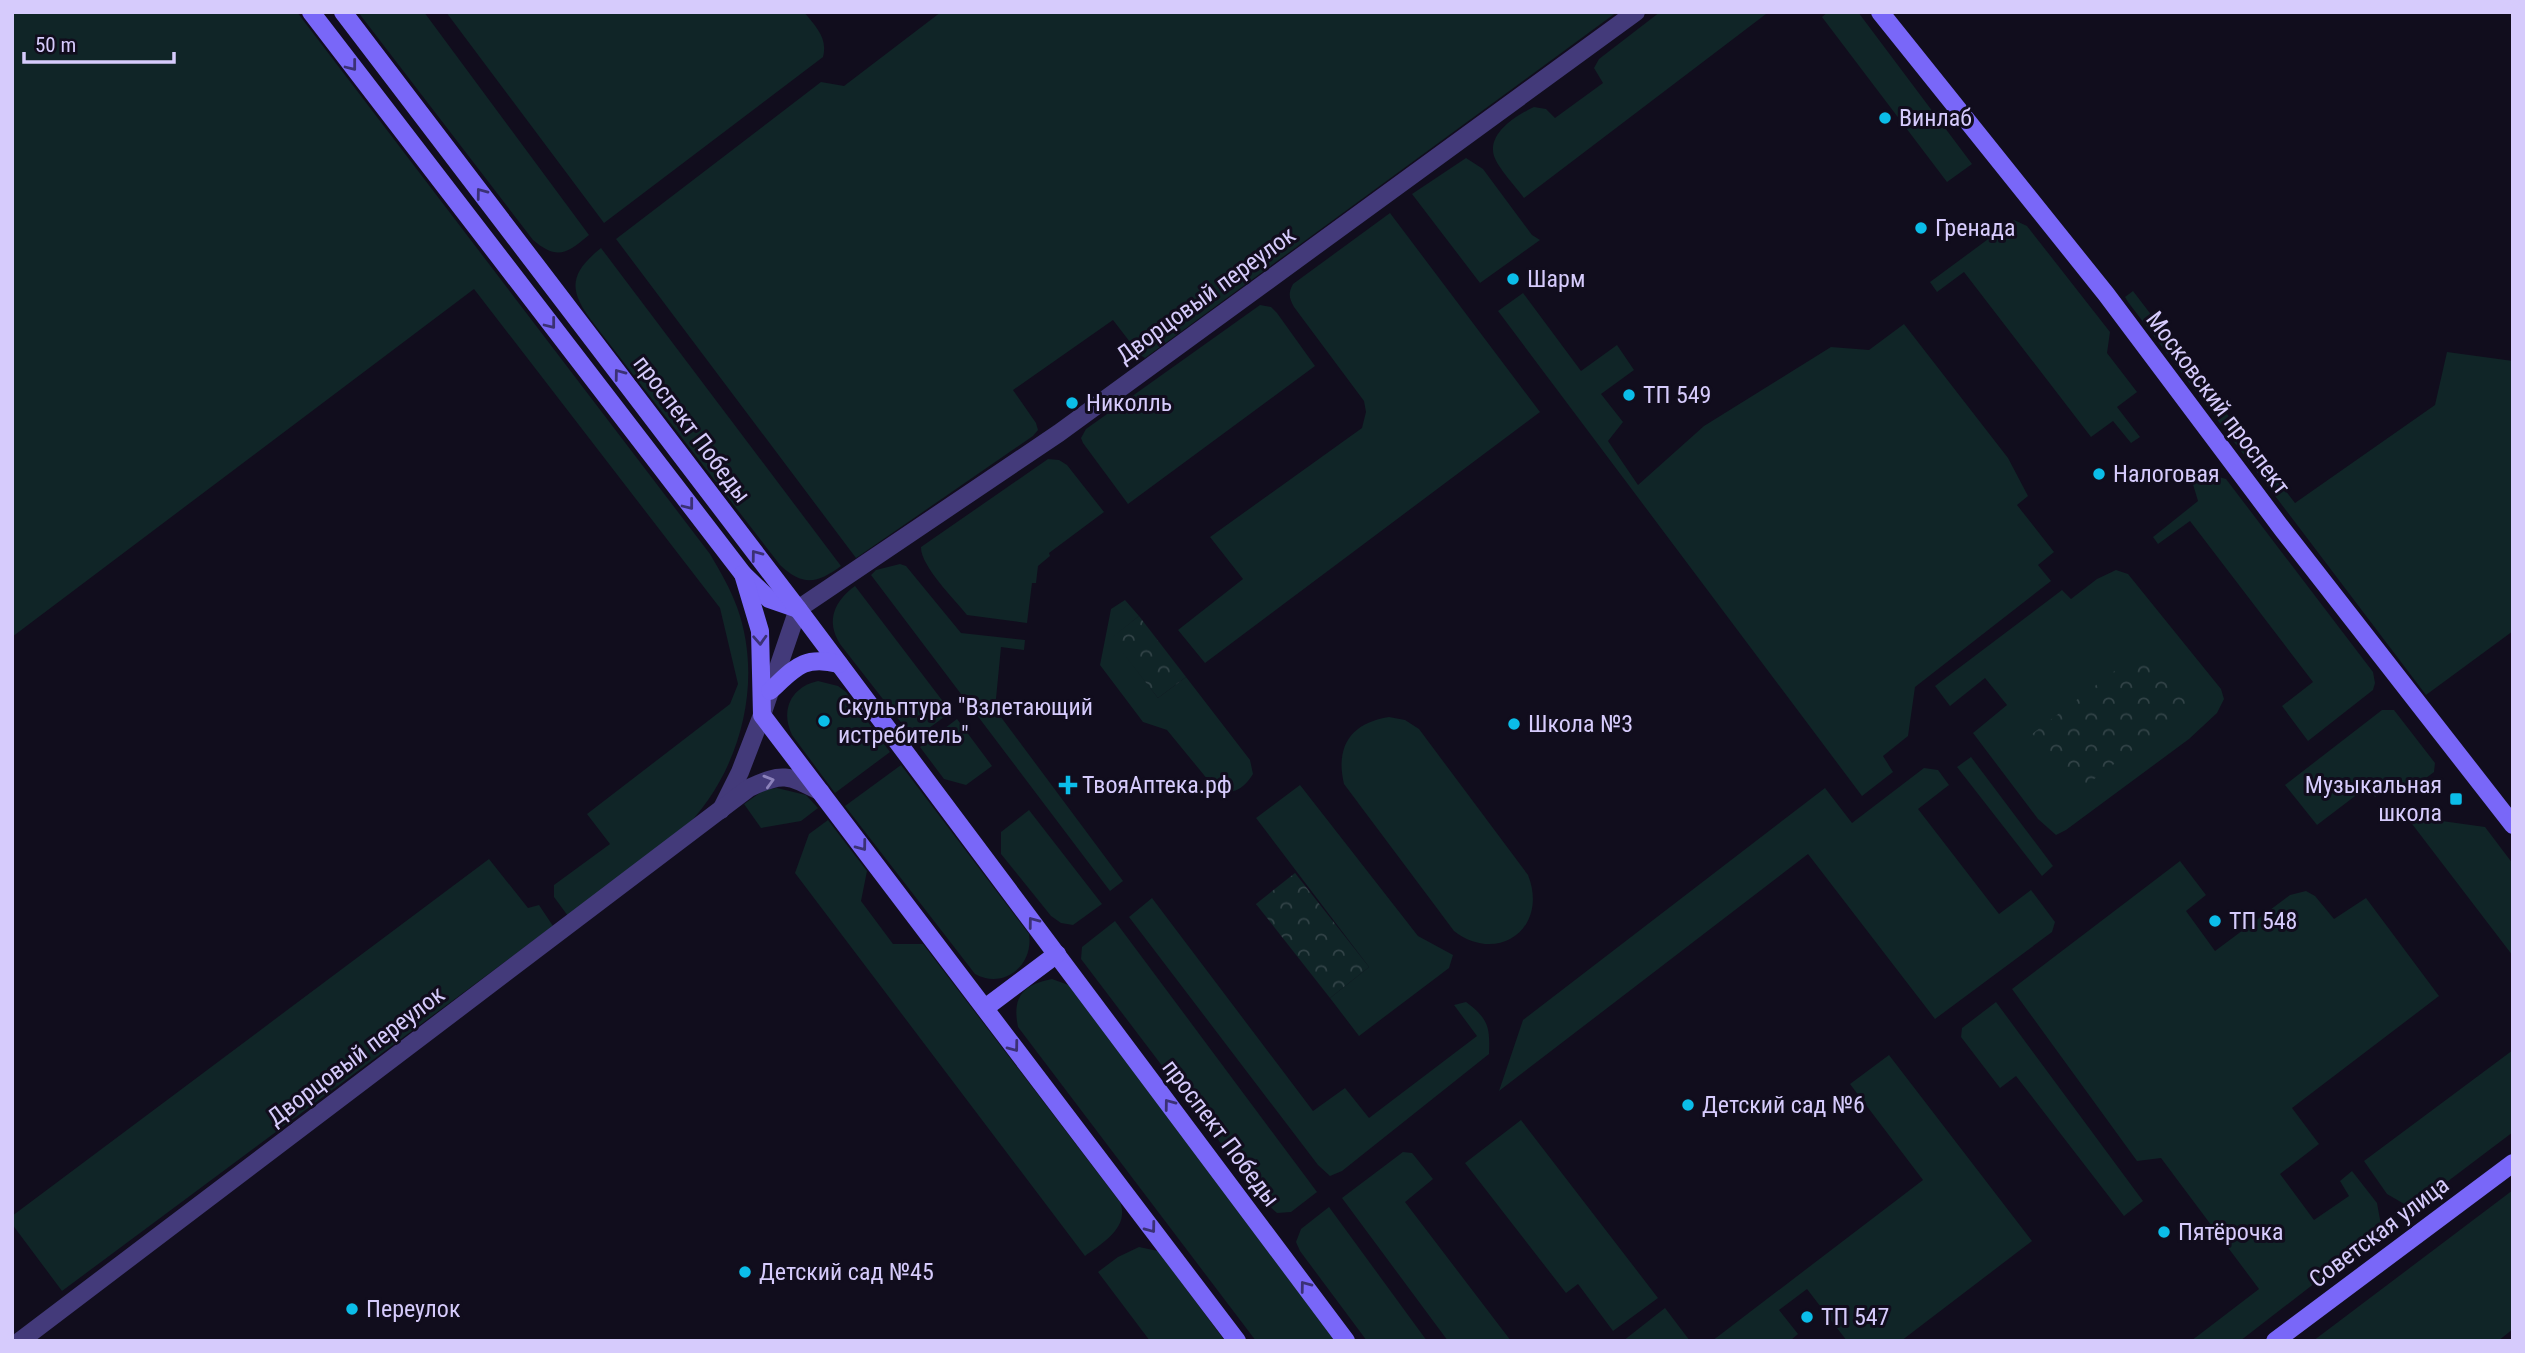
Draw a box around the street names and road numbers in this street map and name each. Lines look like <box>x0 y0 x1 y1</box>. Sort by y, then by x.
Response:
street label: Дворцовый переулок <box>1111 220 1301 369</box>
street label: Московский проспект <box>2140 306 2296 500</box>
street label: проспект Победы <box>628 350 756 508</box>
street label: Дворцовый переулок <box>262 980 450 1132</box>
street label: проспект Победы <box>1157 1054 1285 1212</box>
street label: Советская улица <box>2304 1170 2454 1294</box>

